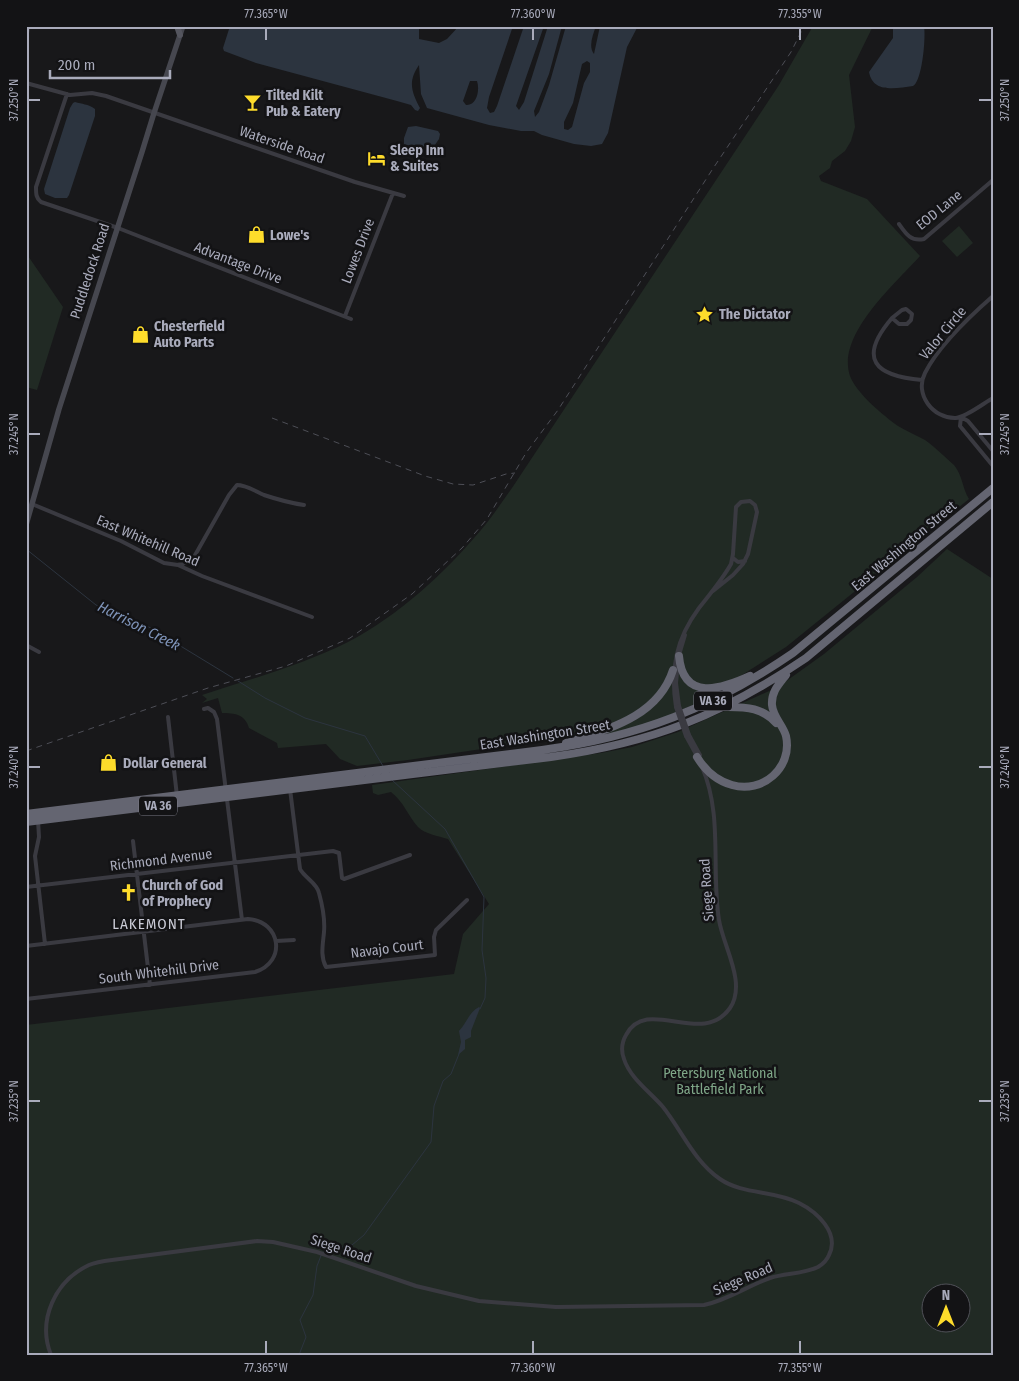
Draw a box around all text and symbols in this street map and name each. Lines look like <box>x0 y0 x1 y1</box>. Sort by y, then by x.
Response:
text: 77.365°W <box>244 7 288 21</box>
text: 77.360°W <box>511 7 555 21</box>
text: 77.355°W <box>778 7 822 21</box>
scale bar <box>50 48 170 80</box>
text: 200 m <box>58 56 95 74</box>
text: 37.250°N <box>7 79 21 121</box>
text: 37.250°N <box>998 79 1012 121</box>
place label: Tilted Kilt Pub & Eatery <box>266 87 341 120</box>
bar icon: Tilted Kilt Pub & Eatery <box>242 93 262 113</box>
street label: Waterside Road <box>237 122 327 168</box>
place label: Sleep Inn & Suites <box>390 142 444 175</box>
hotel icon: Sleep Inn & Suites <box>366 148 386 168</box>
street label: EOD Lane <box>913 186 965 234</box>
street label: Lowes Drive <box>338 216 378 286</box>
street label: Puddledock Road <box>67 221 113 321</box>
shop icon: Lowe's <box>246 225 266 245</box>
place label: Lowe's <box>270 227 309 244</box>
street label: Advantage Drive <box>192 238 284 288</box>
street label: Valor Circle <box>916 303 970 363</box>
place icon: The Dictator <box>695 304 715 324</box>
place label: The Dictator <box>719 306 791 323</box>
place label: Chesterfield Auto Parts <box>153 318 225 351</box>
shop icon: Chesterfield Auto Parts <box>130 324 150 344</box>
text: 37.245°N <box>7 413 21 455</box>
text: 37.245°N <box>998 413 1012 455</box>
street label: East Washington Street <box>848 497 960 595</box>
street label: East Whitehill Road <box>94 512 202 570</box>
water label: Harrison Creek <box>95 597 184 655</box>
road number: VA 36 <box>694 691 732 710</box>
street label: East Washington Street <box>479 716 612 754</box>
text: 37.240°N <box>7 746 21 788</box>
text: 37.240°N <box>998 746 1012 788</box>
shop icon: Dollar General <box>99 753 119 773</box>
place label: Dollar General <box>123 755 207 772</box>
road number: VA 36 <box>139 796 177 816</box>
street label: Richmond Avenue <box>109 845 213 875</box>
street label: Siege Road <box>696 858 718 922</box>
place label: Church of God of Prophecy <box>142 877 223 910</box>
church icon: Church of God of Prophecy <box>118 883 138 903</box>
district label: LAKEMONT <box>112 915 186 933</box>
street label: Navajo Court <box>350 936 425 962</box>
street label: South Whitehill Drive <box>98 956 220 988</box>
park label: Petersburg National Battlefield Park <box>663 1065 777 1098</box>
text: 37.235°N <box>7 1080 21 1122</box>
text: 37.235°N <box>998 1080 1012 1122</box>
street label: Siege Road <box>308 1231 374 1267</box>
street label: Siege Road <box>711 1259 775 1299</box>
north arrow <box>922 1284 972 1334</box>
text: N <box>942 1287 950 1304</box>
text: 77.365°W <box>244 1361 288 1375</box>
text: 77.360°W <box>511 1361 555 1375</box>
text: 77.355°W <box>778 1361 822 1375</box>

